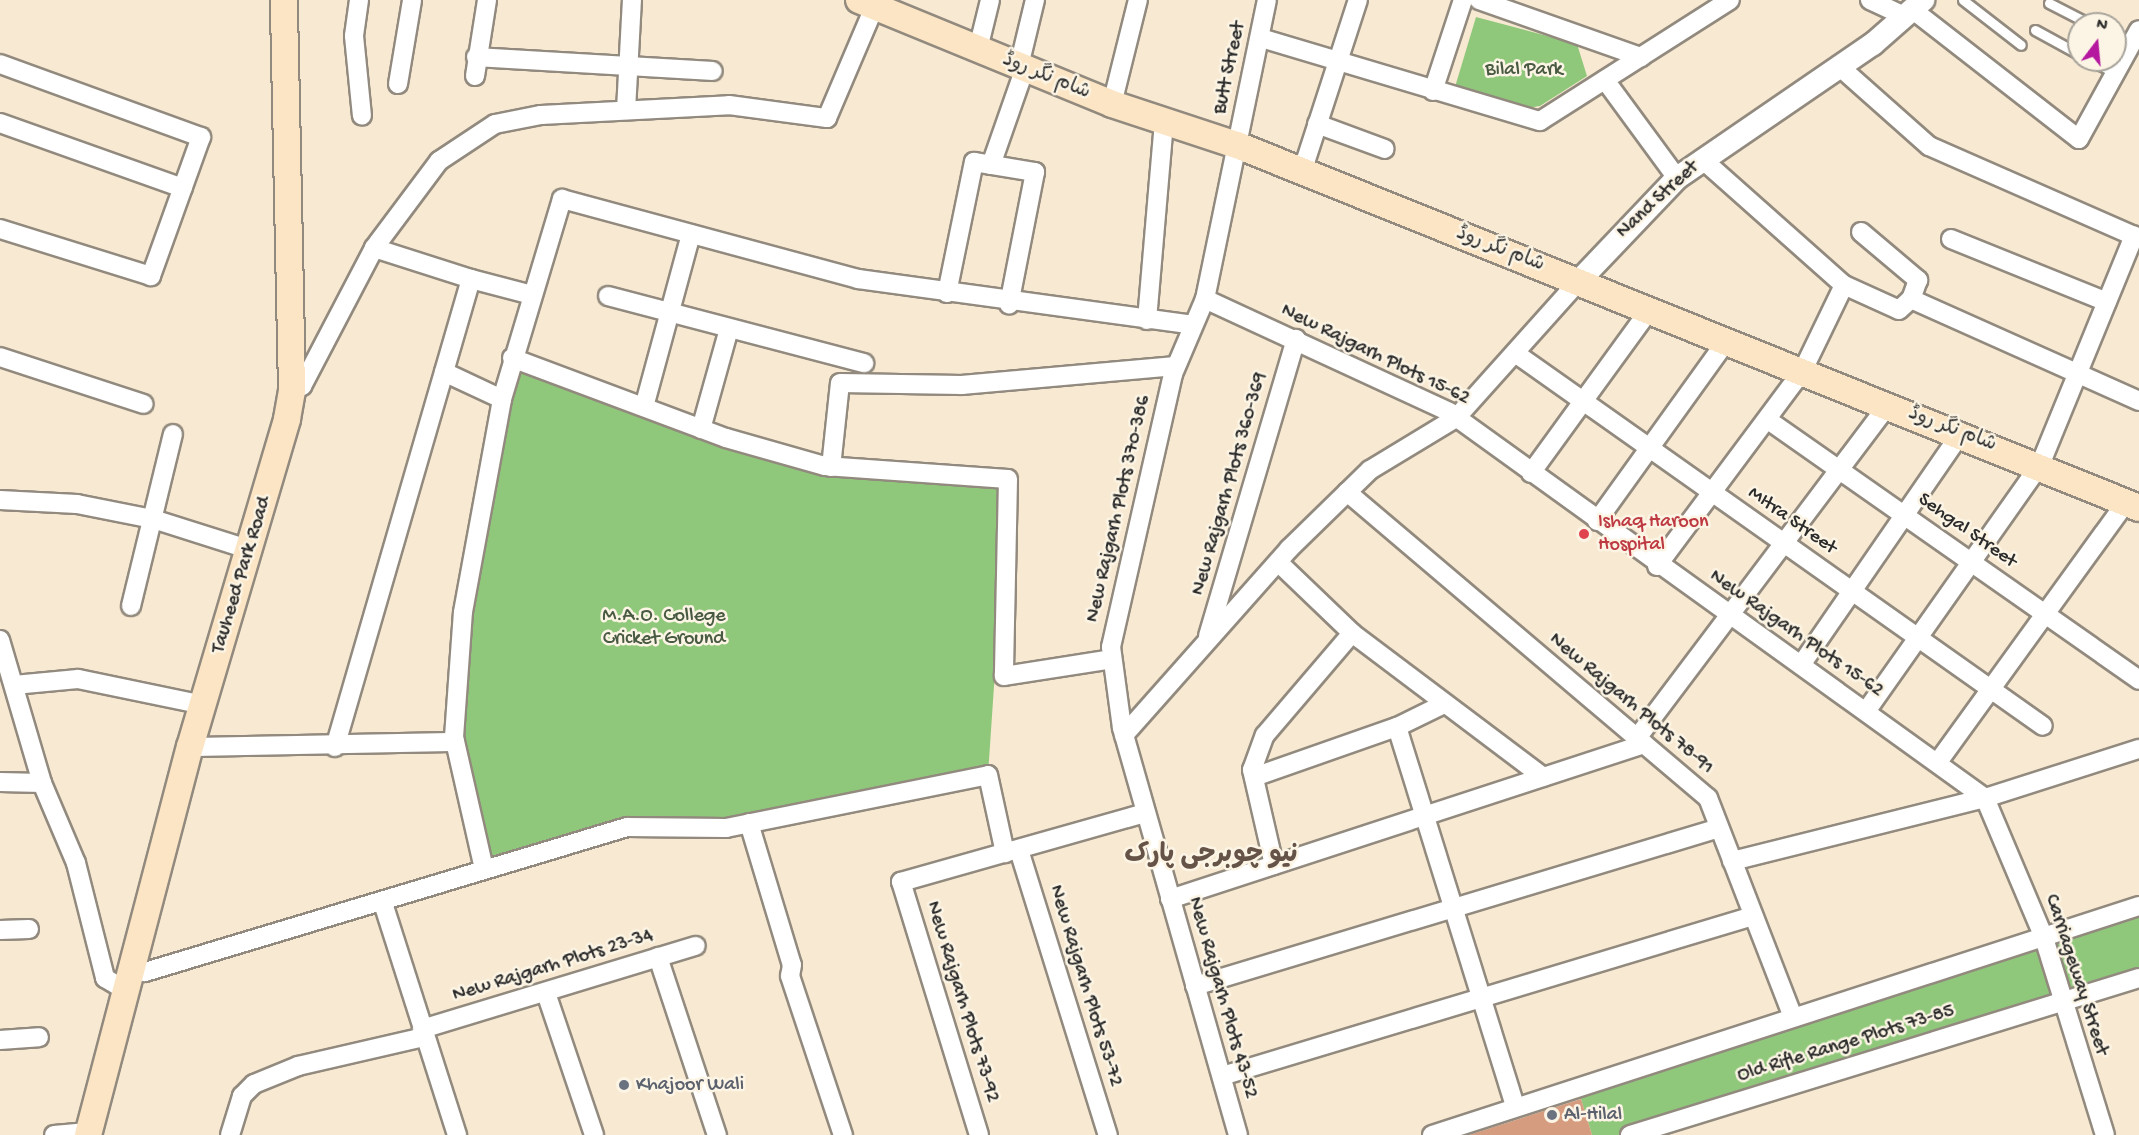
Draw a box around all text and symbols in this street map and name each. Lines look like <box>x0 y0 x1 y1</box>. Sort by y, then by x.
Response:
north arrow <box>2067 12 2127 72</box>
text: N <box>2094 16 2109 37</box>
street label: Butt Street <box>1208 20 1252 116</box>
street label: شام نگر روڈ <box>998 48 1094 106</box>
park label: Bilal Park <box>1485 58 1563 82</box>
street label: Nand Street <box>1612 156 1704 244</box>
street label: شام نگر روڈ <box>1452 222 1548 278</box>
street label: New Rajgarh Plots 15-62 <box>1277 299 1473 411</box>
street label: New Rajgarh Plots 360-369 <box>1187 370 1273 598</box>
street label: New Rajgarh Plots 370-386 <box>1081 393 1157 625</box>
street label: شام نگر روڈ <box>1904 402 2000 458</box>
street label: MItra Street <box>1743 482 1841 560</box>
street label: Sehgal Street <box>1913 488 2021 574</box>
street label: Tauheed Park Road <box>207 494 277 656</box>
place label: Ishaq Haroon Hospital <box>1598 510 1709 557</box>
marker: Ishaq Haroon Hospital <box>1575 525 1593 543</box>
street label: New Rajgarh Plots 15-62 <box>1704 565 1888 703</box>
park label: M.A.O. College Cricket Ground <box>602 604 726 651</box>
street label: New Rajgarh Plots 78-91 <box>1544 628 1718 780</box>
district label: نیو چوبرجی پارک <box>1124 841 1298 873</box>
street label: New Rajgarh Plots 53-72 <box>1043 882 1127 1090</box>
street label: Carriageway Street <box>2039 892 2113 1058</box>
street label: New Rajgarh Plots 43-52 <box>1182 894 1262 1102</box>
street label: New Rajgarh Plots 73-92 <box>920 899 1004 1105</box>
street label: New Rajgarh Plots 23-34 <box>450 924 656 1008</box>
street label: Old Rifle Range Plots 73-85 <box>1735 1000 1957 1088</box>
place label: Khajoor Wali <box>636 1073 744 1097</box>
marker: Khajoor Wali <box>617 1078 631 1092</box>
place label: Al-Hilal <box>1564 1103 1622 1127</box>
marker: Al-Hilal <box>1545 1108 1559 1122</box>

